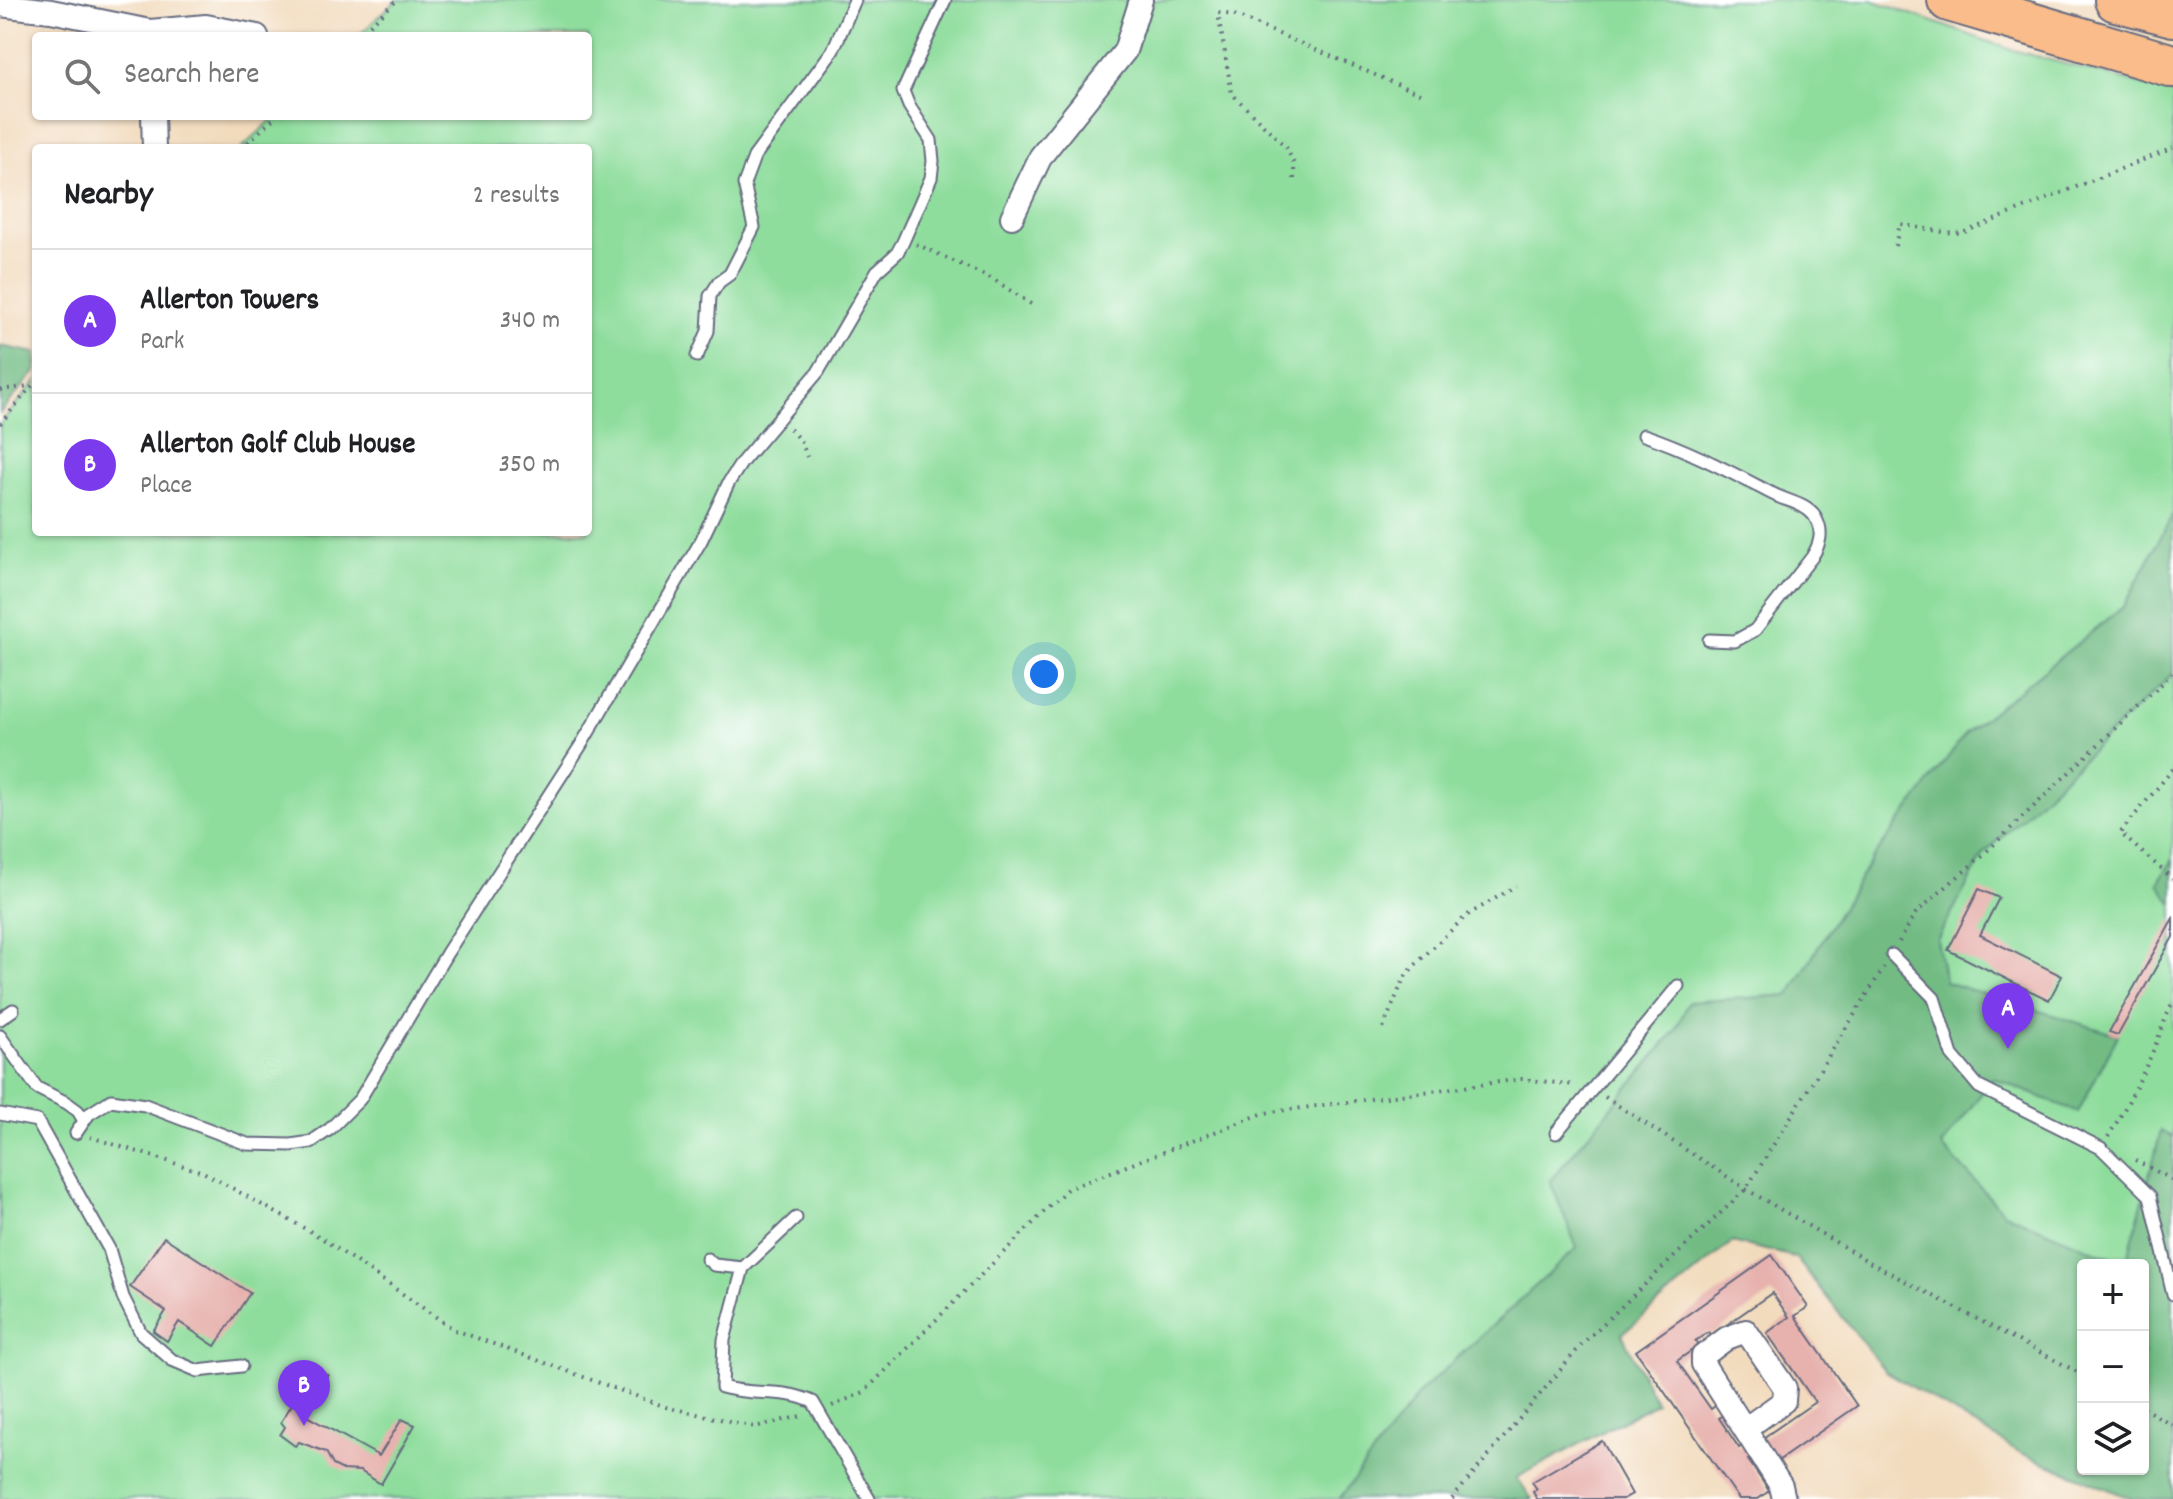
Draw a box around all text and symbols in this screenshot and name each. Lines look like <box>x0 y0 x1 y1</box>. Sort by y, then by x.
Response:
search box <box>32 32 592 120</box>
icon: search <box>60 54 104 98</box>
text: Search here <box>124 55 260 98</box>
text: Nearby <box>64 172 153 221</box>
text: 2 results <box>473 178 560 215</box>
text: Allerton Towers <box>140 281 319 324</box>
text: A <box>83 303 97 340</box>
text: 340 m <box>500 303 560 340</box>
text: Park <box>140 324 184 361</box>
text: Allerton Golf Club House <box>140 425 415 468</box>
text: B <box>84 447 96 484</box>
text: 350 m <box>498 447 560 484</box>
text: Place <box>140 468 192 505</box>
your location <box>1024 654 1064 694</box>
pin: A <box>1982 983 2034 1049</box>
map controls <box>2077 1259 2149 1475</box>
button: + <box>2077 1259 2149 1331</box>
button: − <box>2077 1331 2149 1403</box>
pin: B <box>278 1360 330 1426</box>
button: layers <box>2077 1403 2149 1475</box>

